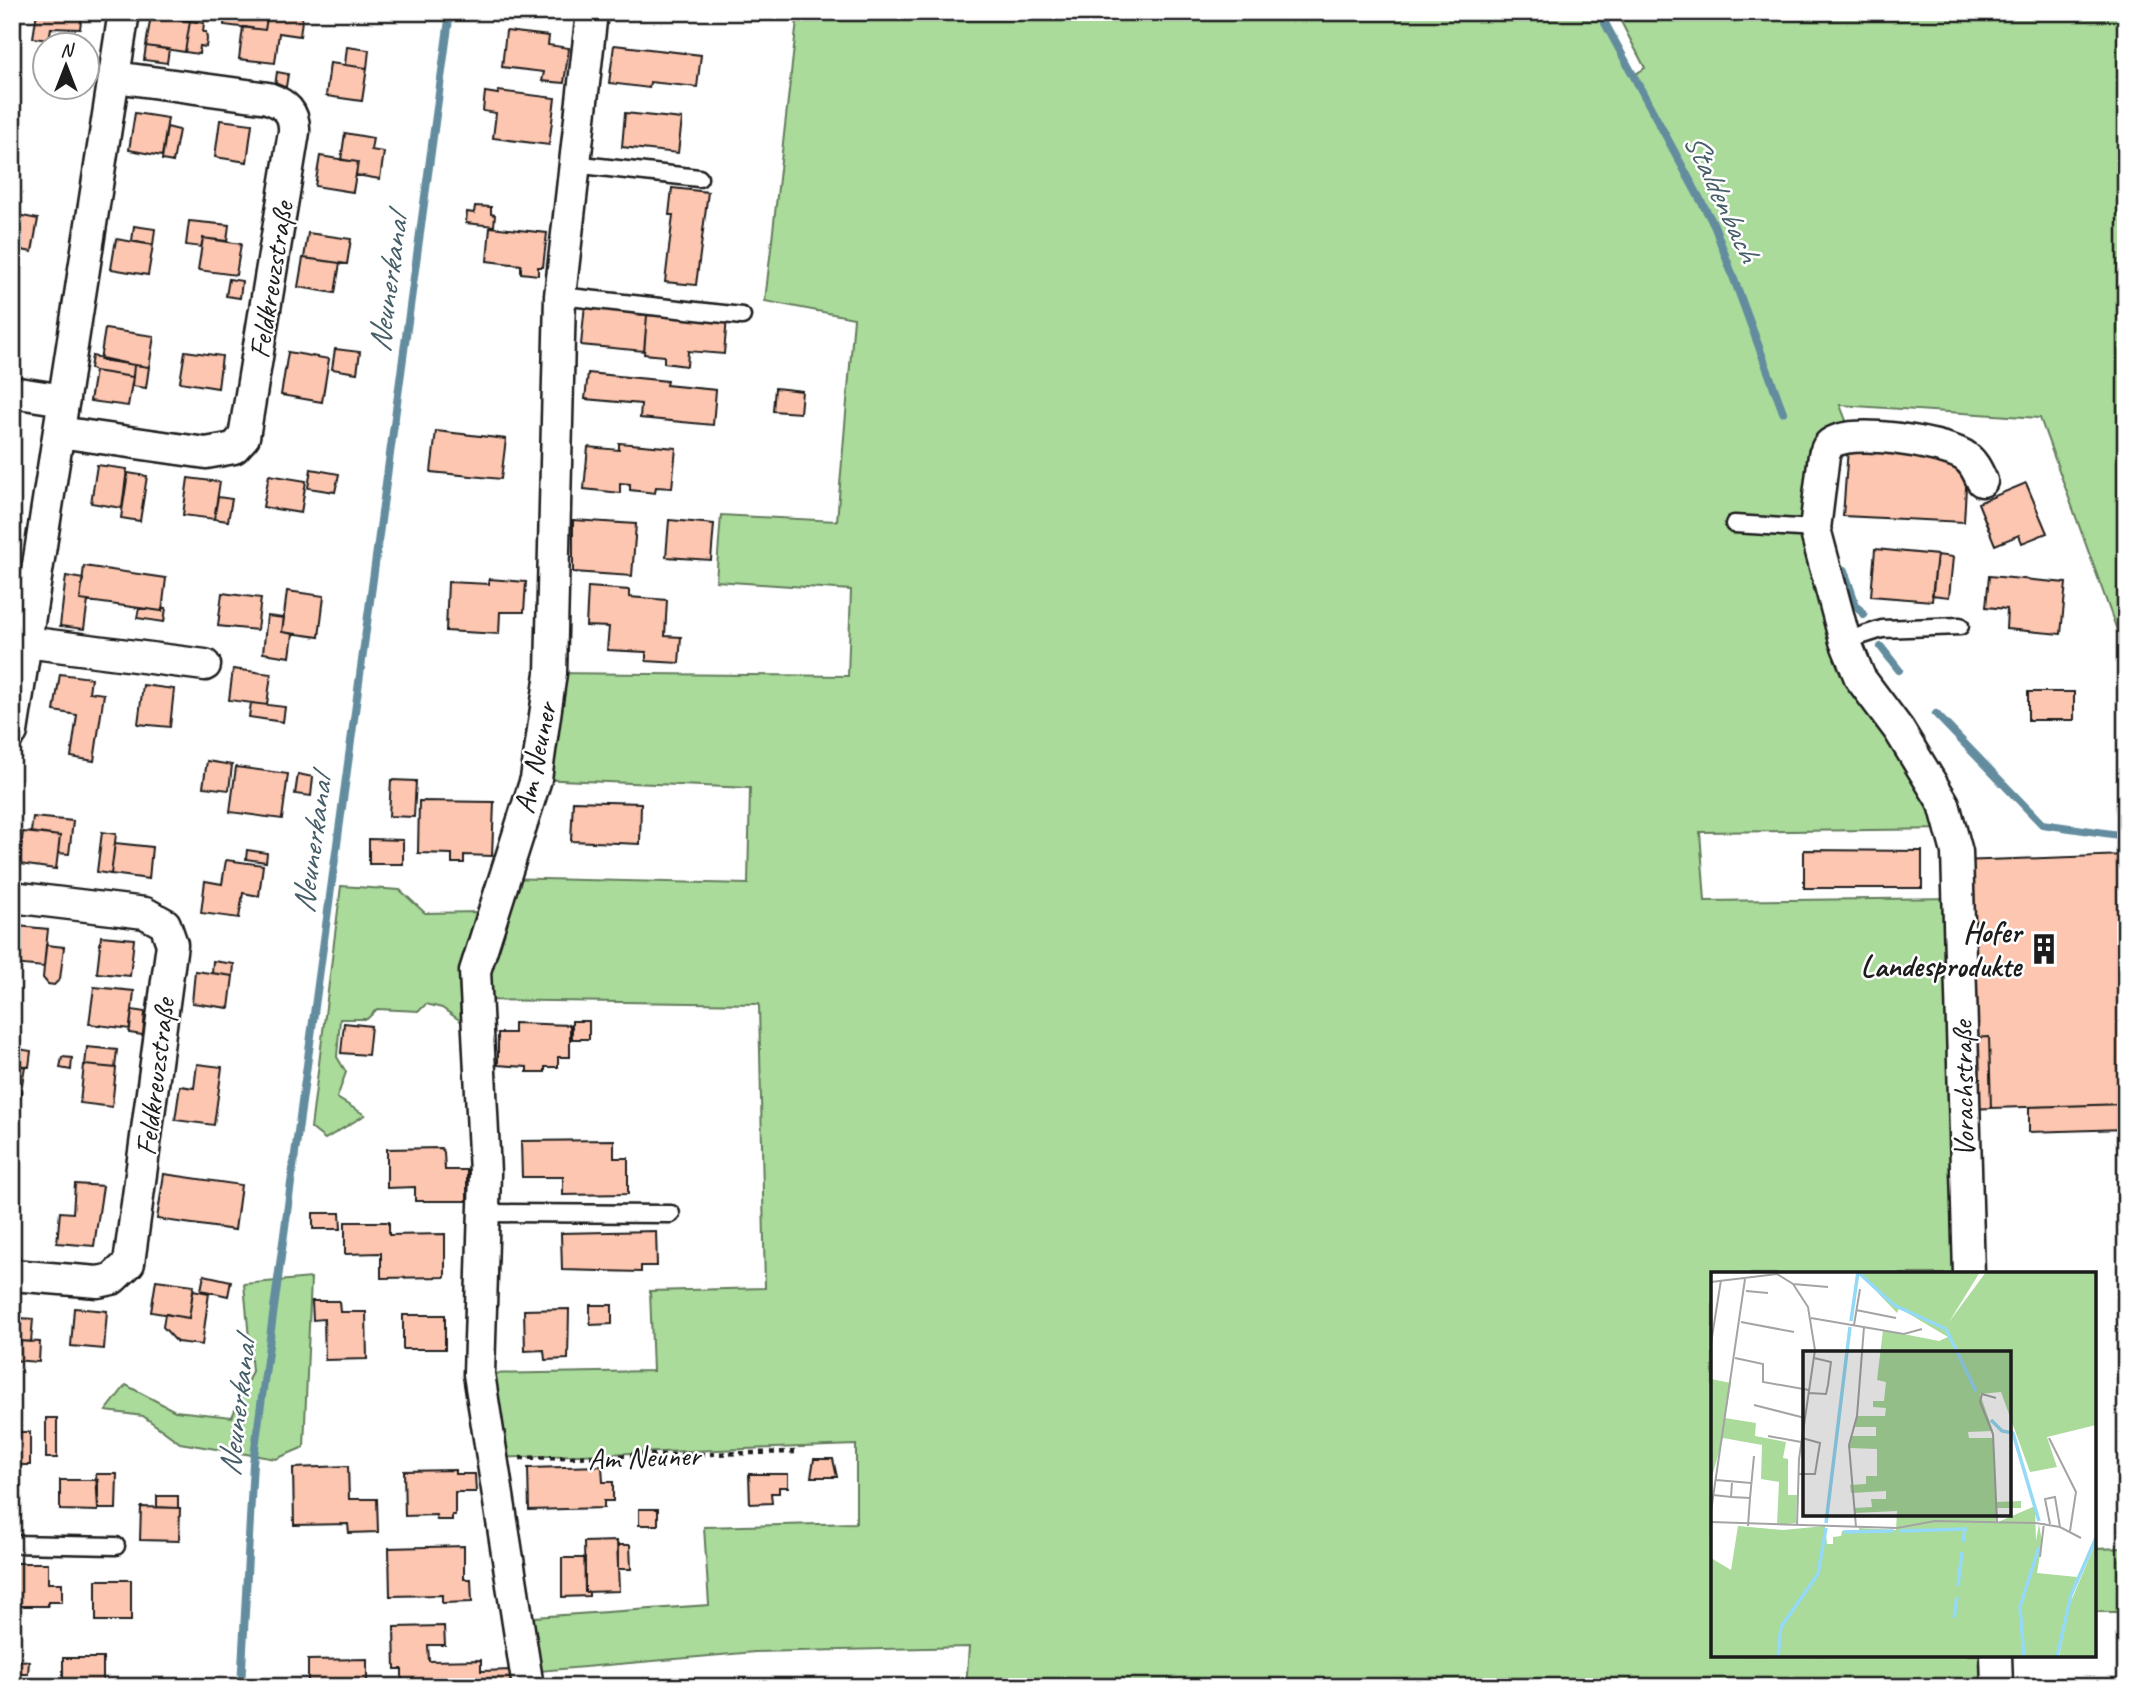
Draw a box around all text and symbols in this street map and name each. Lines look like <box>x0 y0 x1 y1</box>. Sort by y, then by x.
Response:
north arrow <box>32 32 102 102</box>
text: N <box>60 38 75 62</box>
water label: Staldenbach <box>1674 126 1771 270</box>
street label: Feldkreuzstraße <box>240 197 302 361</box>
water label: Neunerkanal <box>358 203 419 354</box>
street label: Am Neuner <box>505 697 566 817</box>
water label: Neunerkanal <box>282 764 343 915</box>
place label: Hofer Landesprodukte <box>1861 913 2024 985</box>
building icon: Hofer Landesprodukte <box>2027 932 2061 966</box>
street label: Feldkreuzstraße <box>127 994 184 1158</box>
street label: Vorachstraße <box>1943 1018 1983 1157</box>
inset map <box>1711 1272 2096 1657</box>
water label: Neunerkanal <box>208 1327 267 1478</box>
street label: Am Neuner <box>587 1436 703 1478</box>

